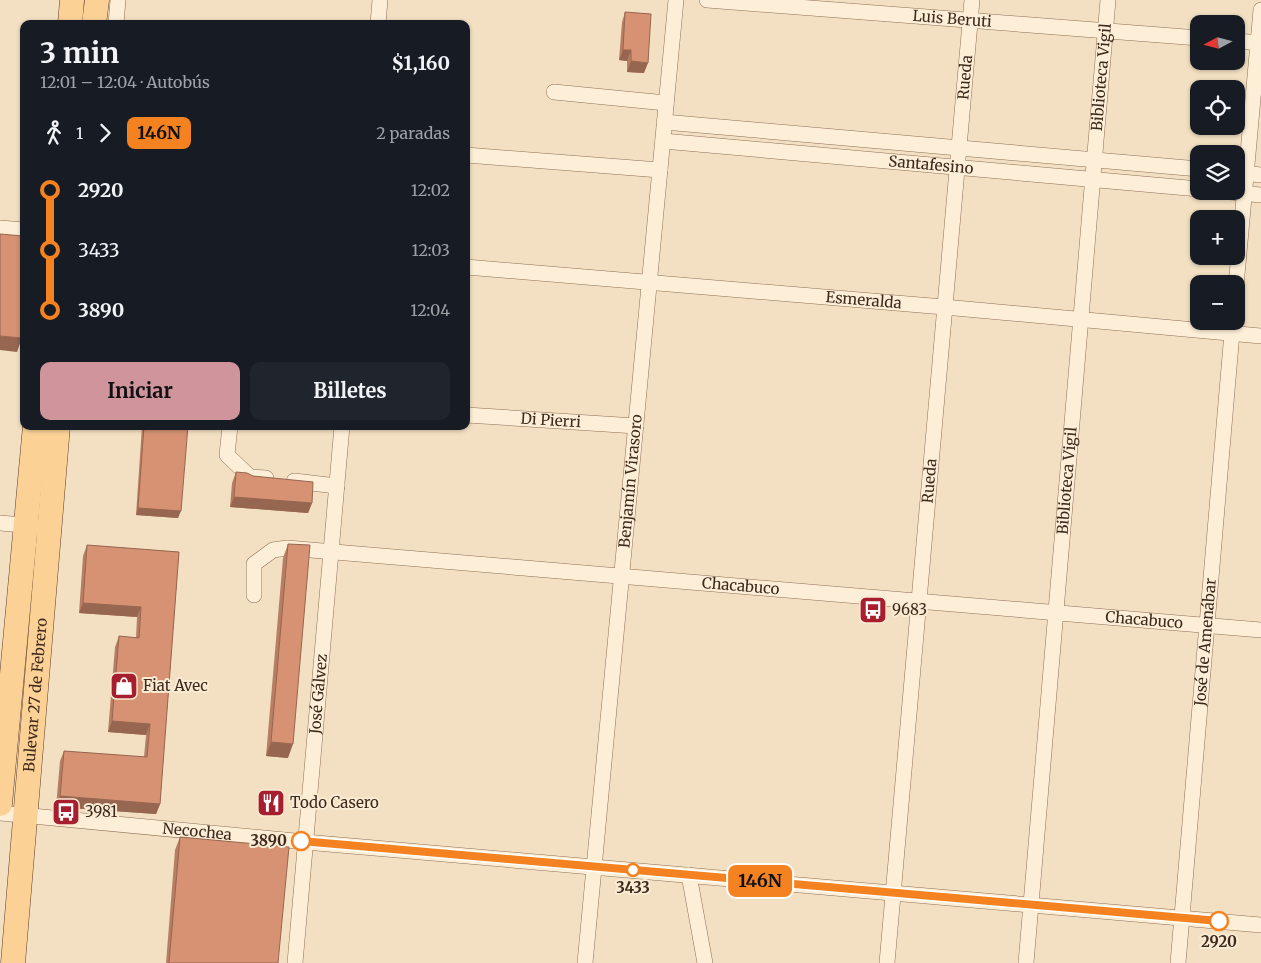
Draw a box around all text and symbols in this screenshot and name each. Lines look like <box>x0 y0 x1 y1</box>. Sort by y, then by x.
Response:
street label: Luis Beruti <box>912 6 993 31</box>
north arrow <box>1190 15 1245 70</box>
map controls <box>1190 15 1245 330</box>
street label: Biblioteca Vigil <box>1087 22 1115 132</box>
text: 3 min <box>40 35 119 71</box>
text: $1,160 <box>392 51 450 75</box>
street label: Rueda <box>953 54 976 101</box>
text: 12:01 – 12:04 · Autobús <box>40 72 210 92</box>
button: locate <box>1190 80 1245 135</box>
icon: walk <box>40 119 68 147</box>
icon: forward <box>91 119 119 147</box>
text: 146N <box>137 121 181 144</box>
text: 1 <box>76 123 83 143</box>
text: 2 paradas <box>376 123 450 143</box>
button: layers <box>1190 145 1245 200</box>
street label: Santafesino <box>888 151 974 178</box>
text: 2920 <box>78 178 123 202</box>
text: 12:02 <box>411 180 450 200</box>
button: + <box>1190 210 1245 265</box>
text: 3433 <box>78 238 120 262</box>
text: 12:03 <box>411 240 450 260</box>
button: − <box>1190 275 1245 330</box>
street label: Esmeralda <box>825 287 902 312</box>
text: 3890 <box>78 298 124 322</box>
text: 12:04 <box>410 300 450 320</box>
button: Iniciar <box>40 362 240 420</box>
button: Billetes <box>250 362 450 420</box>
street label: Di Pierri <box>520 409 582 431</box>
street label: Benjamín Virasoro <box>614 413 646 549</box>
street label: Biblioteca Vigil <box>1053 426 1081 535</box>
street label: Rueda <box>918 458 940 504</box>
street label: Chacabuco <box>701 573 781 598</box>
street label: José de Amenábar <box>1190 577 1220 708</box>
bus stop icon: 9683 <box>858 595 888 625</box>
place label: 9683 <box>892 600 927 619</box>
street label: Chacabuco <box>1105 607 1184 632</box>
street label: Bulevar 27 de Febrero <box>19 617 51 773</box>
street label: José Gálvez <box>305 653 331 736</box>
shop icon: Fiat Avec <box>109 671 139 701</box>
place label: Fiat Avec <box>143 676 208 695</box>
restaurant icon: Todo Casero <box>256 788 286 818</box>
place label: Todo Casero <box>290 793 379 812</box>
bus stop icon: 3981 <box>51 797 81 827</box>
place label: 3981 <box>85 802 117 821</box>
street label: Necochea <box>162 819 233 844</box>
place label: 3890 <box>250 831 287 850</box>
marker: 3890 <box>291 831 311 851</box>
marker: 3433 <box>626 863 640 877</box>
line badge: 146N <box>725 865 795 897</box>
text: 146N <box>738 869 782 892</box>
place label: 3433 <box>616 878 650 897</box>
marker: 2920 <box>1209 911 1229 931</box>
place label: 2920 <box>1201 932 1237 951</box>

